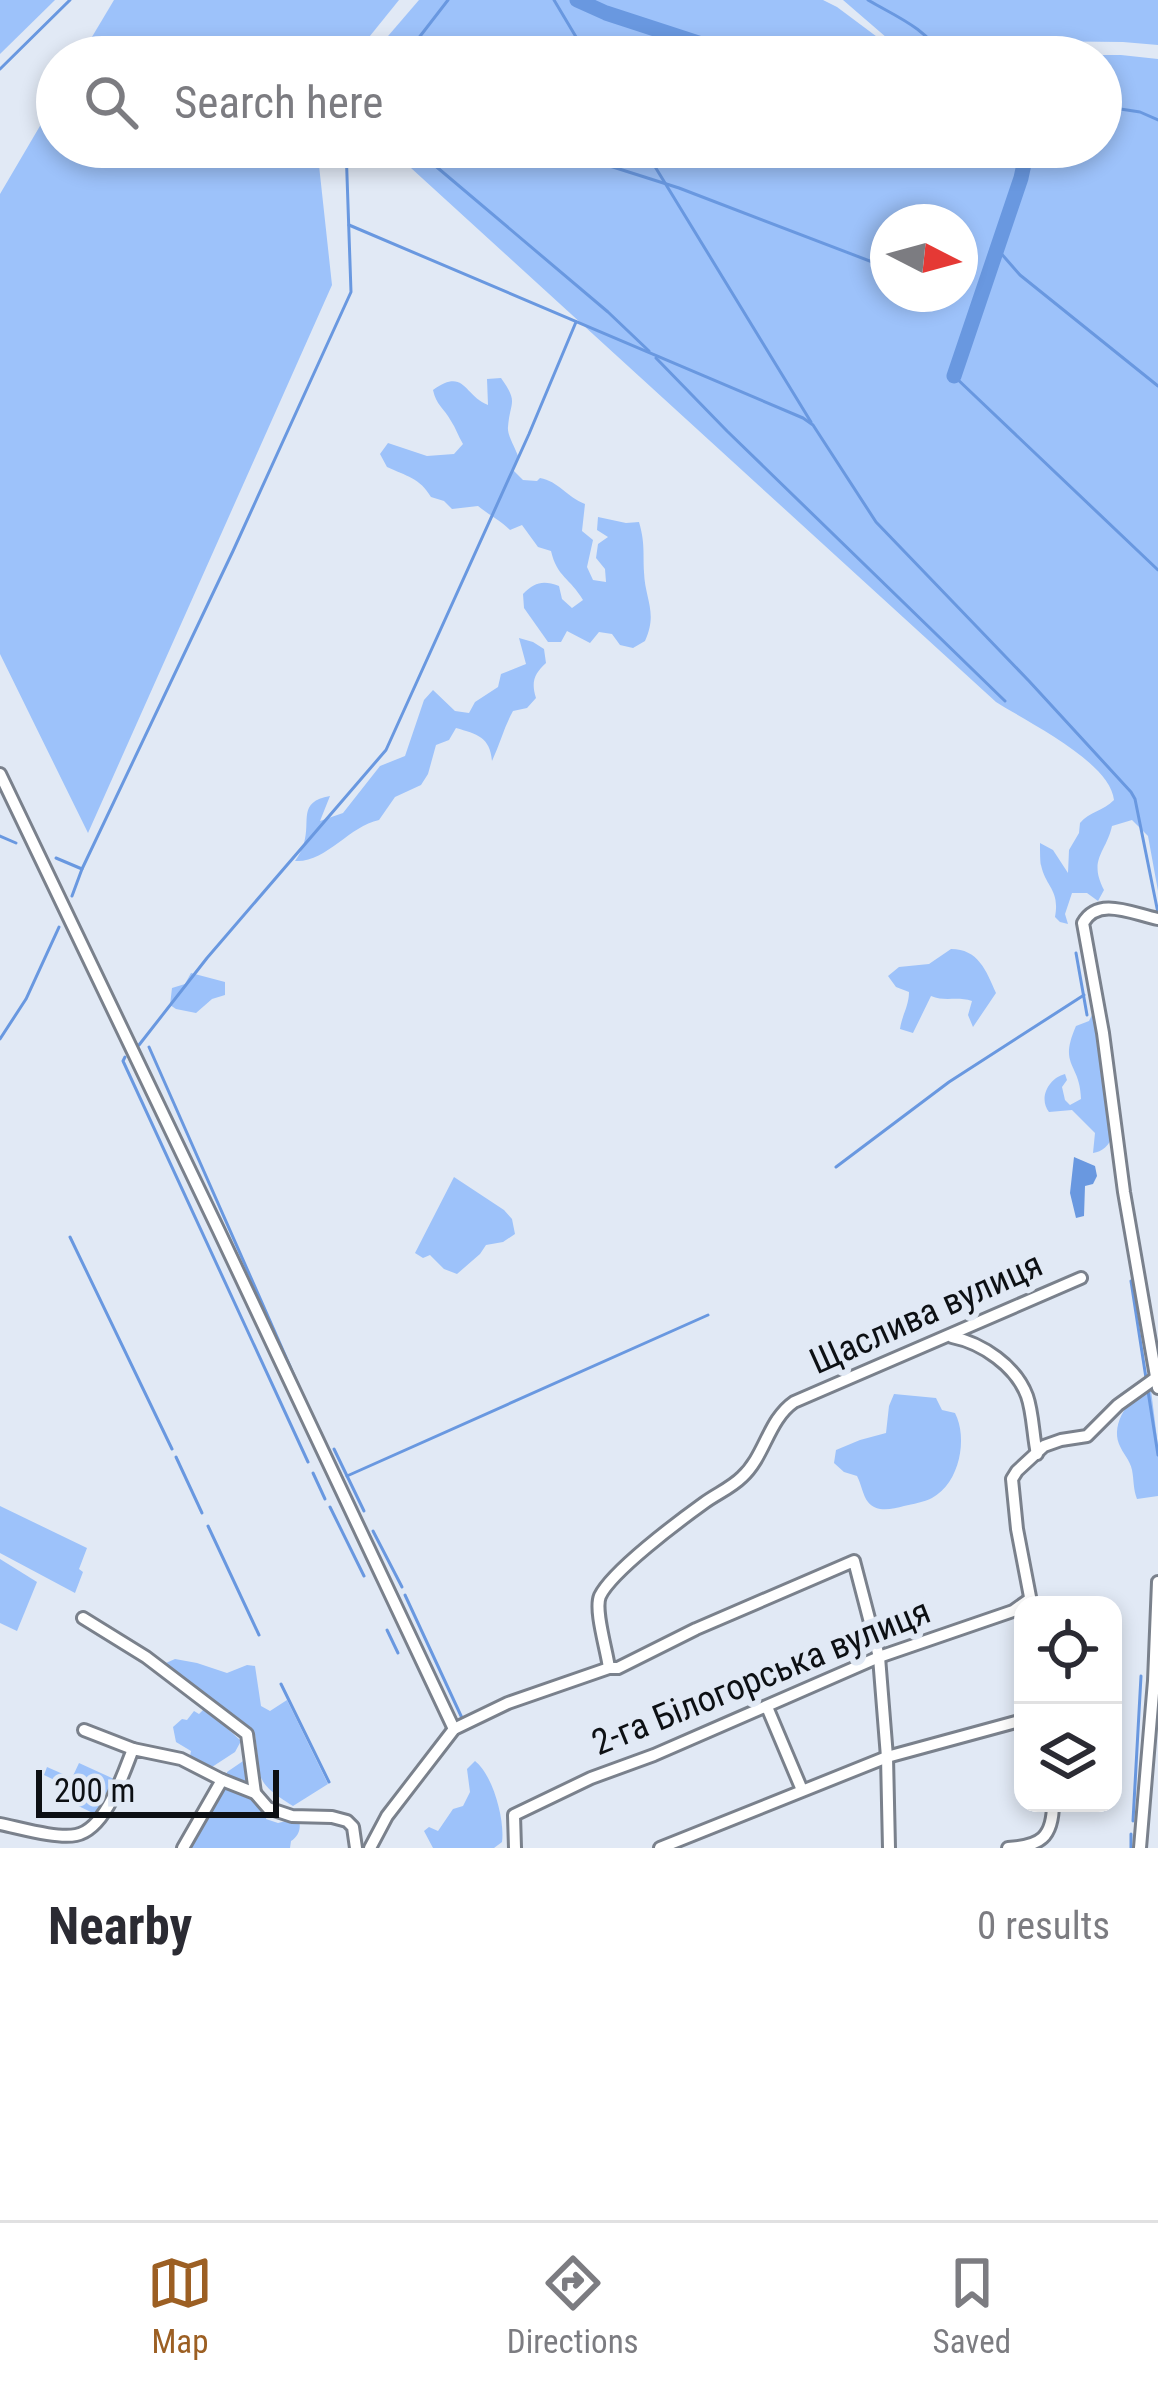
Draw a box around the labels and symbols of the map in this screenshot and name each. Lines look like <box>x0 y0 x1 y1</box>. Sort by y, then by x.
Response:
north arrow <box>870 204 978 312</box>
street label: Щаслива вулиця <box>803 1243 1049 1383</box>
street label: 2-га Білогорська вулиця <box>586 1590 936 1764</box>
scale bar <box>36 1764 279 1817</box>

